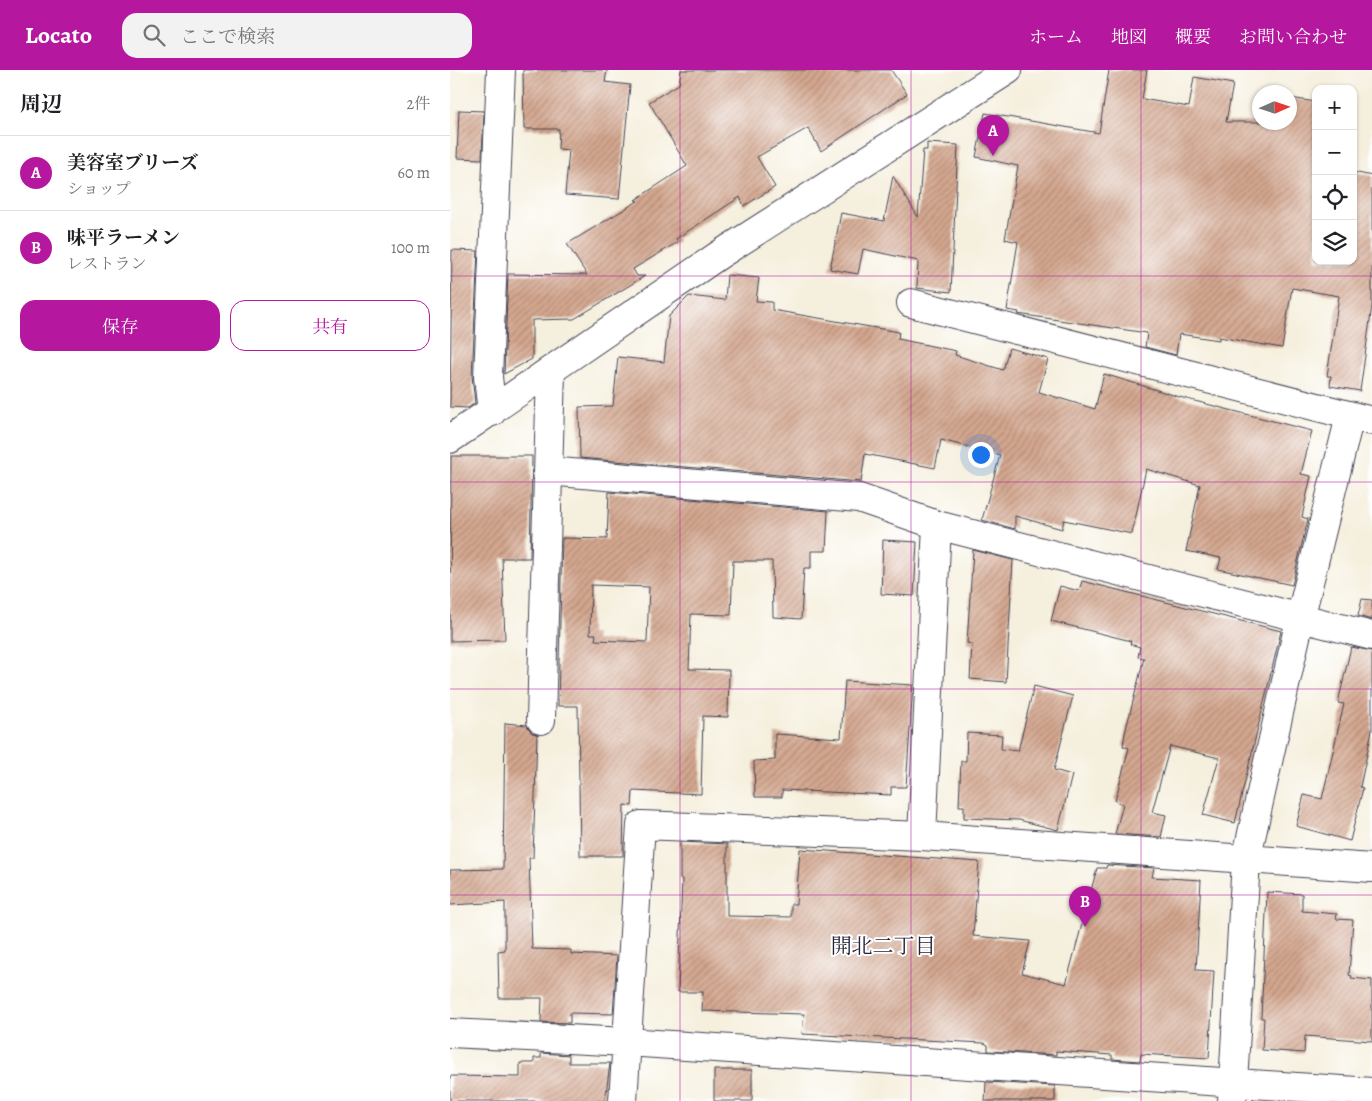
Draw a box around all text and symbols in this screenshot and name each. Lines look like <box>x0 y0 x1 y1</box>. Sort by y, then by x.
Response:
search box <box>122 13 472 58</box>
text: Locato <box>25 19 92 51</box>
icon: search <box>140 21 168 49</box>
text: ここで検索 <box>180 24 275 50</box>
text: ホーム <box>1029 25 1083 49</box>
text: 地図 <box>1111 25 1147 49</box>
text: 概要 <box>1175 25 1211 49</box>
text: お問い合わせ <box>1239 25 1347 49</box>
north arrow <box>1252 85 1297 130</box>
map controls <box>1312 85 1357 265</box>
button: + <box>1312 85 1357 130</box>
text: 周辺 <box>20 90 62 118</box>
text: 2件 <box>406 93 430 115</box>
pin: A <box>977 115 1009 156</box>
button: − <box>1312 130 1357 175</box>
text: 美容室ブリーズ <box>67 150 198 176</box>
text: A <box>31 162 41 184</box>
text: 60 m <box>398 162 430 184</box>
button: locate <box>1312 175 1357 220</box>
text: ショップ <box>67 178 131 200</box>
button: layers <box>1312 220 1357 265</box>
text: 味平ラーメン <box>67 225 180 251</box>
text: B <box>31 237 41 259</box>
text: 100 m <box>391 237 430 259</box>
text: レストラン <box>67 253 147 275</box>
button: 保存 <box>20 300 220 351</box>
button: 共有 <box>230 300 430 351</box>
your location <box>968 442 994 468</box>
pin: B <box>1069 886 1101 927</box>
district label: 開北二丁目 <box>831 932 936 960</box>

